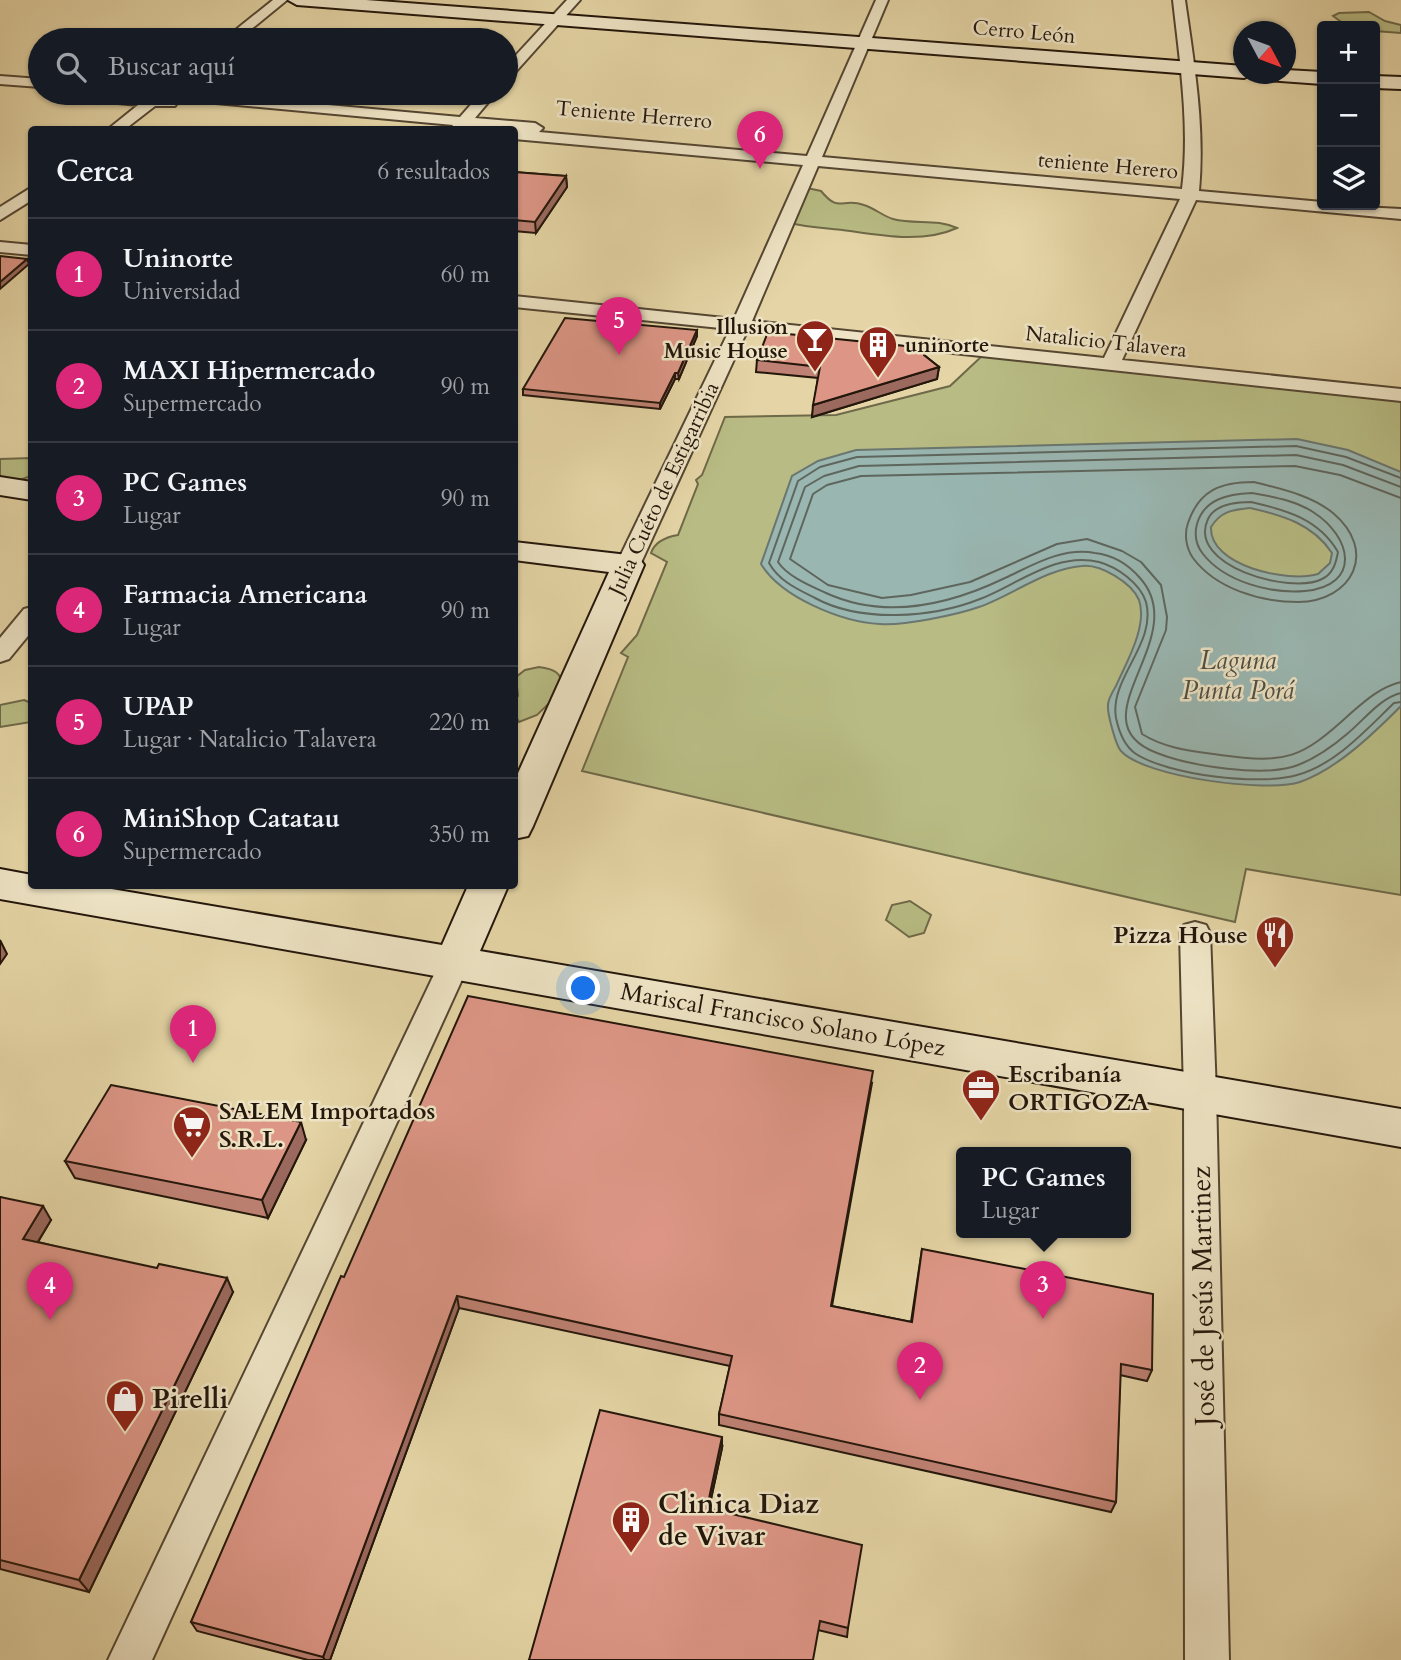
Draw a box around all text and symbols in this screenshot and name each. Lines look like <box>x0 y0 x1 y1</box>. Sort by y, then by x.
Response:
street label: Cerro León <box>971 13 1077 51</box>
north arrow <box>1233 21 1296 84</box>
map controls <box>1317 21 1380 210</box>
button: + <box>1317 21 1380 84</box>
search box <box>28 28 518 105</box>
icon: search <box>52 48 90 86</box>
text: Buscar aquí <box>108 49 235 84</box>
button: − <box>1317 84 1380 147</box>
street label: Teniente Herrero <box>555 94 713 136</box>
pin: 6 <box>737 111 783 169</box>
street label: teniente Herero <box>1037 145 1179 187</box>
button: layers <box>1317 147 1380 210</box>
text: Cerca <box>56 151 134 192</box>
text: 6 resultados <box>377 156 490 187</box>
text: Uninorte <box>123 241 233 276</box>
text: 1 <box>73 259 85 290</box>
text: 60 m <box>441 259 490 290</box>
text: Universidad <box>123 276 240 307</box>
pin: 5 <box>596 297 642 355</box>
place label: Illusion Music House <box>664 313 789 366</box>
bar icon: Illusion Music House <box>794 318 836 373</box>
street label: Natalicio Talavera <box>1024 319 1188 365</box>
building icon: uninorte <box>857 324 899 379</box>
place label: uninorte <box>905 331 989 360</box>
text: MAXI Hipermercado <box>123 353 375 388</box>
text: 2 <box>73 371 85 402</box>
text: 90 m <box>441 371 490 402</box>
street label: Julia Cuéto de Estigarribia <box>600 377 726 603</box>
text: Supermercado <box>123 388 262 419</box>
text: PC Games <box>123 465 247 500</box>
text: 3 <box>73 483 85 514</box>
text: 90 m <box>441 483 490 514</box>
text: Lugar <box>123 500 181 531</box>
text: Farmacia Americana <box>123 577 368 612</box>
text: 4 <box>73 595 85 626</box>
text: 90 m <box>441 595 490 626</box>
text: Lugar <box>123 612 181 643</box>
water label: Laguna Punta Porá <box>1182 643 1296 708</box>
text: UPAP <box>123 689 193 724</box>
text: 5 <box>73 707 85 738</box>
text: 220 m <box>429 707 490 738</box>
text: Lugar · Natalicio Talavera <box>123 724 377 755</box>
text: MiniShop Catatau <box>123 801 340 836</box>
text: 6 <box>73 819 85 850</box>
text: 350 m <box>429 819 490 850</box>
text: Supermercado <box>123 836 262 867</box>
restaurant icon: Pizza House <box>1254 914 1296 969</box>
place label: Pizza House <box>1113 919 1248 952</box>
your location <box>566 971 600 1005</box>
street label: Mariscal Francisco Solano López <box>618 975 948 1065</box>
pin: 1 <box>170 1005 216 1063</box>
place label: Escribanía ORTIGOZA <box>1008 1058 1149 1119</box>
office icon: Escribanía ORTIGOZA <box>960 1067 1002 1122</box>
place label: SALEM Importados S.R.L. <box>219 1095 435 1156</box>
supermarket icon: SALEM Importados S.R.L. <box>171 1104 213 1159</box>
popup <box>956 1147 1131 1238</box>
text: PC Games <box>981 1160 1106 1195</box>
street label: José de Jesús Martinez <box>1182 1165 1224 1430</box>
text: Lugar <box>981 1195 1039 1226</box>
pin: 3 <box>1020 1261 1066 1319</box>
pin: 4 <box>27 1262 73 1320</box>
pin: 2 <box>897 1342 943 1400</box>
shop icon: Pirelli <box>104 1378 146 1433</box>
place label: Pirelli <box>152 1380 228 1418</box>
place label: Clinica Diaz de Vivar <box>658 1485 819 1555</box>
building icon: Clinica Diaz de Vivar <box>610 1499 652 1554</box>

